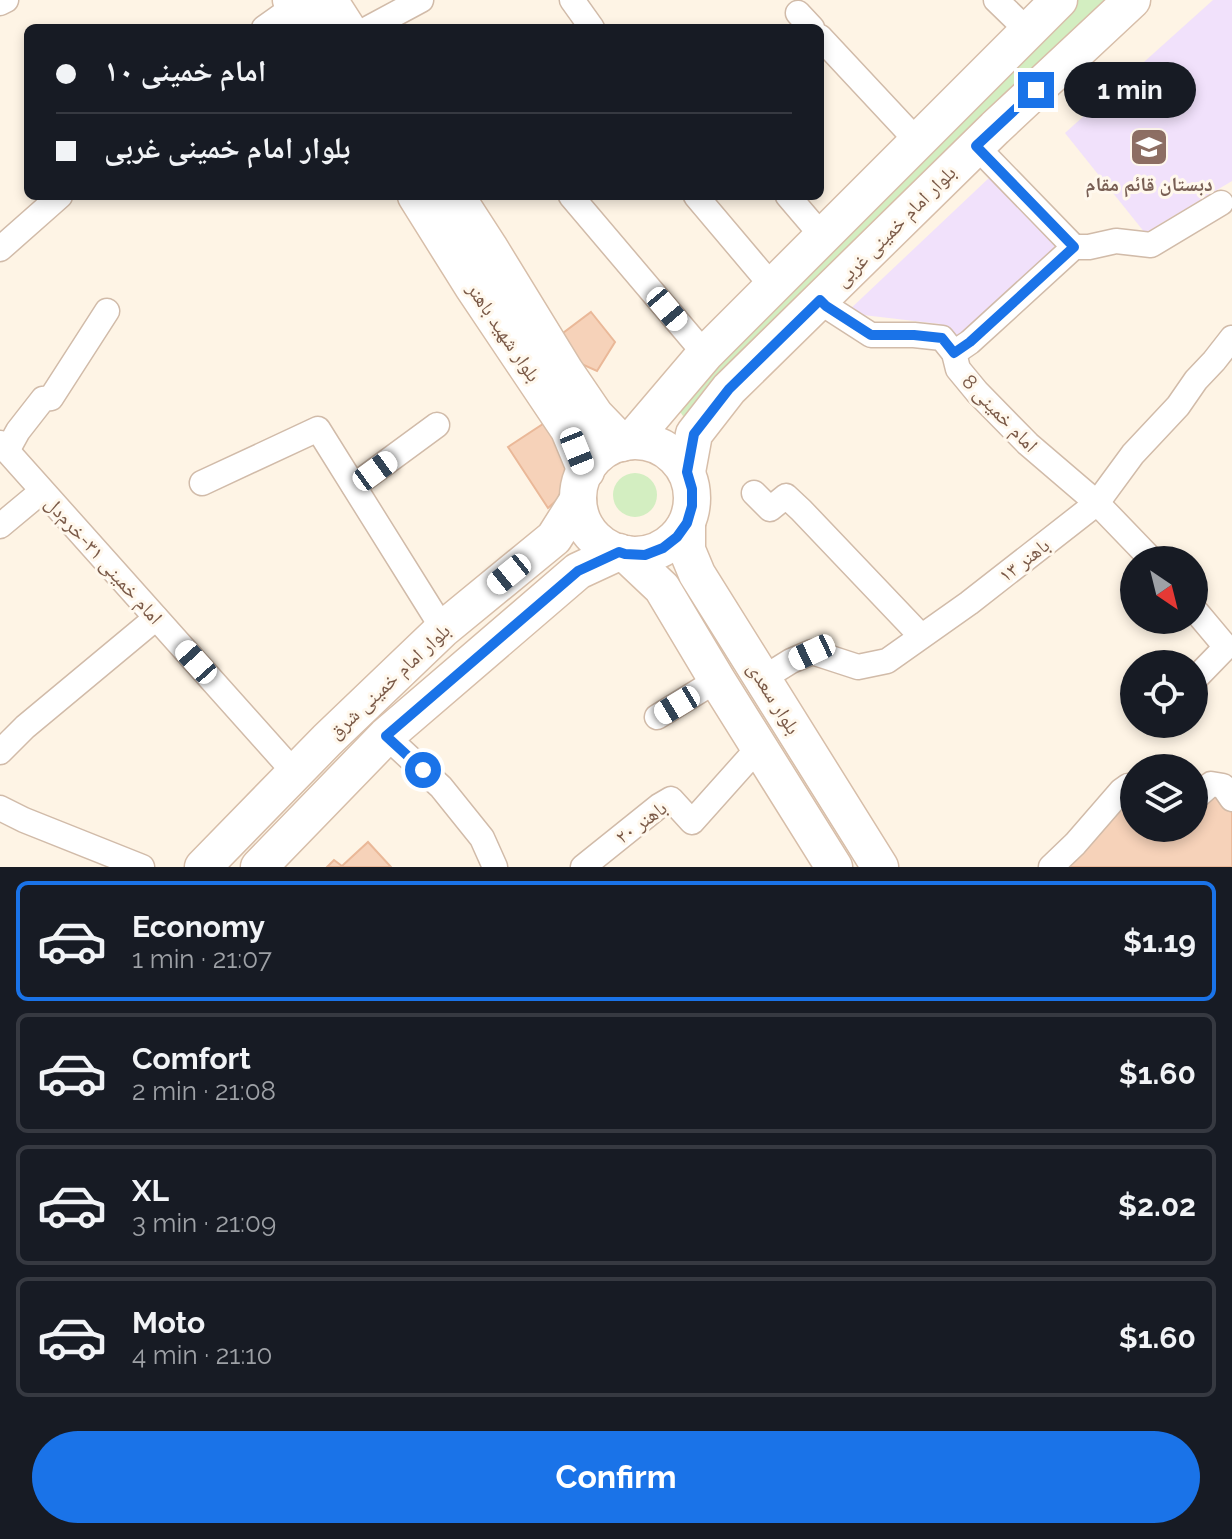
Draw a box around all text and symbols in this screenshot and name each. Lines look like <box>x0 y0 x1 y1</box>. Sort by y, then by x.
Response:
text: امام خمینی ۱۰ <box>104 53 266 88</box>
callout: 1 min <box>1064 62 1196 118</box>
route end <box>1018 72 1054 108</box>
text: 1 min <box>1097 75 1163 105</box>
school or university icon: دبستان قائم مقام <box>1128 126 1170 168</box>
text: بلوار امام خمینی غربی <box>104 130 351 165</box>
street label: بلوار امام خمینی غربی <box>829 160 962 293</box>
place label: دبستان قائم مقام <box>1085 172 1213 198</box>
street label: بلوار شهید باهنر <box>461 277 546 386</box>
car <box>642 283 692 335</box>
street label: امام خمینی 8 <box>956 369 1043 458</box>
car <box>557 424 597 478</box>
car <box>349 447 401 495</box>
street label: امام خمینی ۳۱-خرم‌دل <box>39 491 168 630</box>
street label: باهنر ۱۳ <box>994 533 1054 587</box>
north arrow <box>1120 546 1208 634</box>
map controls <box>1120 546 1208 842</box>
car <box>483 550 535 598</box>
street label: بلوار امام خمینی شرق <box>323 618 456 745</box>
car <box>785 631 839 673</box>
car <box>171 636 221 688</box>
button: locate <box>1120 650 1208 738</box>
street label: بلوار سعدی <box>742 657 806 739</box>
car <box>650 682 704 728</box>
route start <box>405 752 441 788</box>
button: layers <box>1120 754 1208 842</box>
street label: باهنر ۲۰ <box>611 795 671 849</box>
icon: car <box>36 905 108 977</box>
text: Economy <box>132 909 265 944</box>
text: $1.19 <box>1123 924 1196 959</box>
text: 1 min · 21:07 <box>132 944 272 974</box>
icon: car <box>36 1037 108 1109</box>
text: Comfort <box>132 1041 251 1076</box>
text: $1.60 <box>1119 1056 1196 1091</box>
text: 2 min · 21:08 <box>132 1076 276 1106</box>
icon: car <box>36 1169 108 1241</box>
text: XL <box>132 1173 169 1208</box>
text: $2.02 <box>1118 1188 1196 1223</box>
text: 3 min · 21:09 <box>132 1208 276 1238</box>
icon: car <box>36 1301 108 1373</box>
text: Moto <box>132 1305 205 1340</box>
text: $1.60 <box>1119 1320 1196 1355</box>
text: 4 min · 21:10 <box>132 1340 272 1370</box>
button: Confirm <box>32 1431 1200 1523</box>

